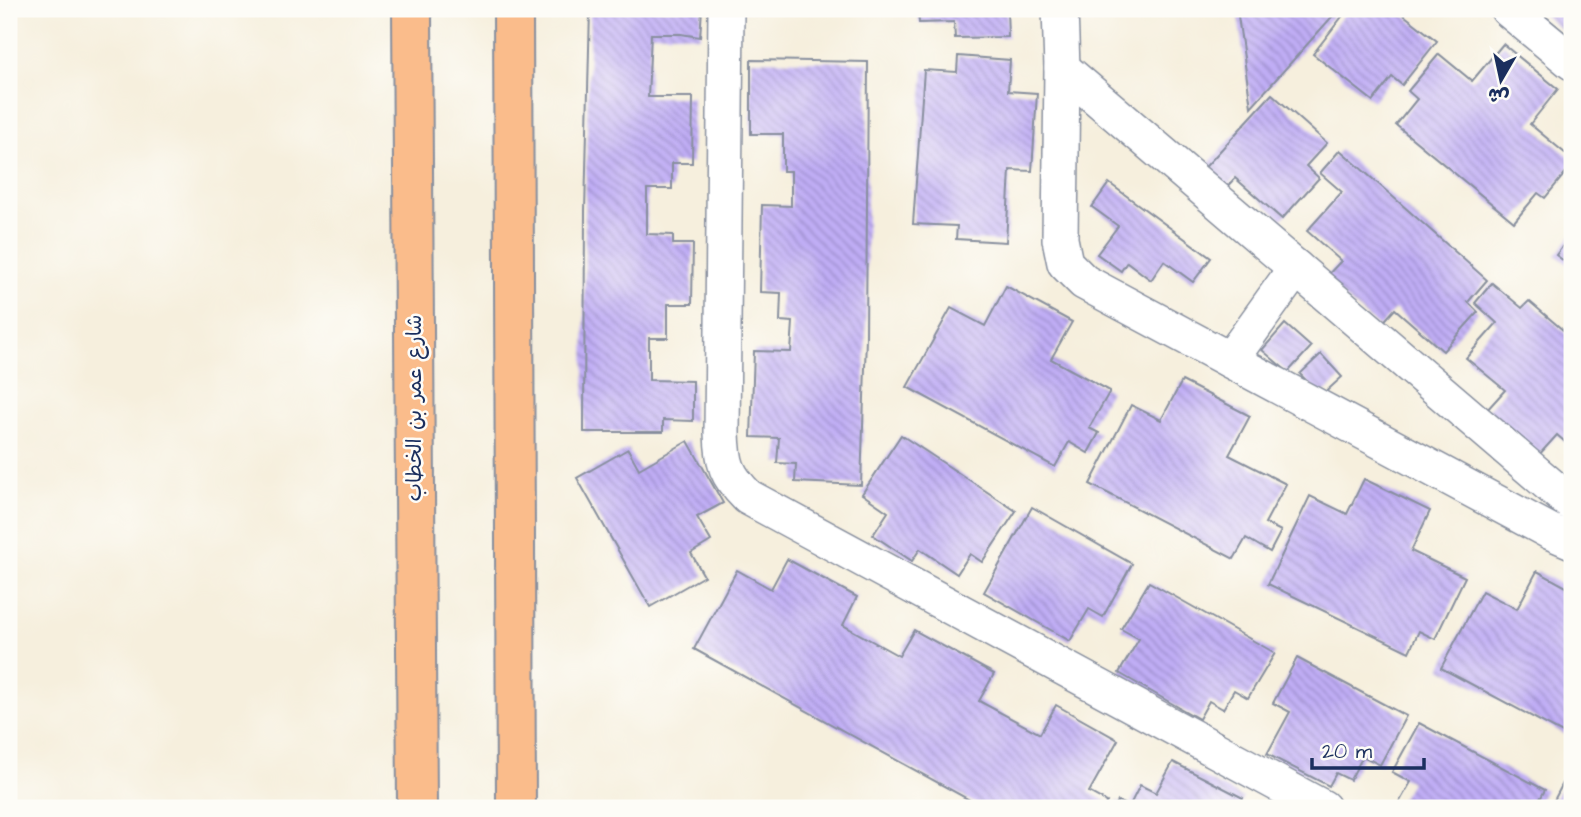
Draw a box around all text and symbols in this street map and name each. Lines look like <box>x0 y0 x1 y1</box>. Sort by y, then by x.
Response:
north arrow <box>1466 46 1536 116</box>
text: ش <box>1486 80 1511 110</box>
street label: شارع عمر بن الخطاب <box>400 314 429 502</box>
scale bar <box>1312 726 1424 770</box>
text: 20 m <box>1322 737 1373 766</box>

